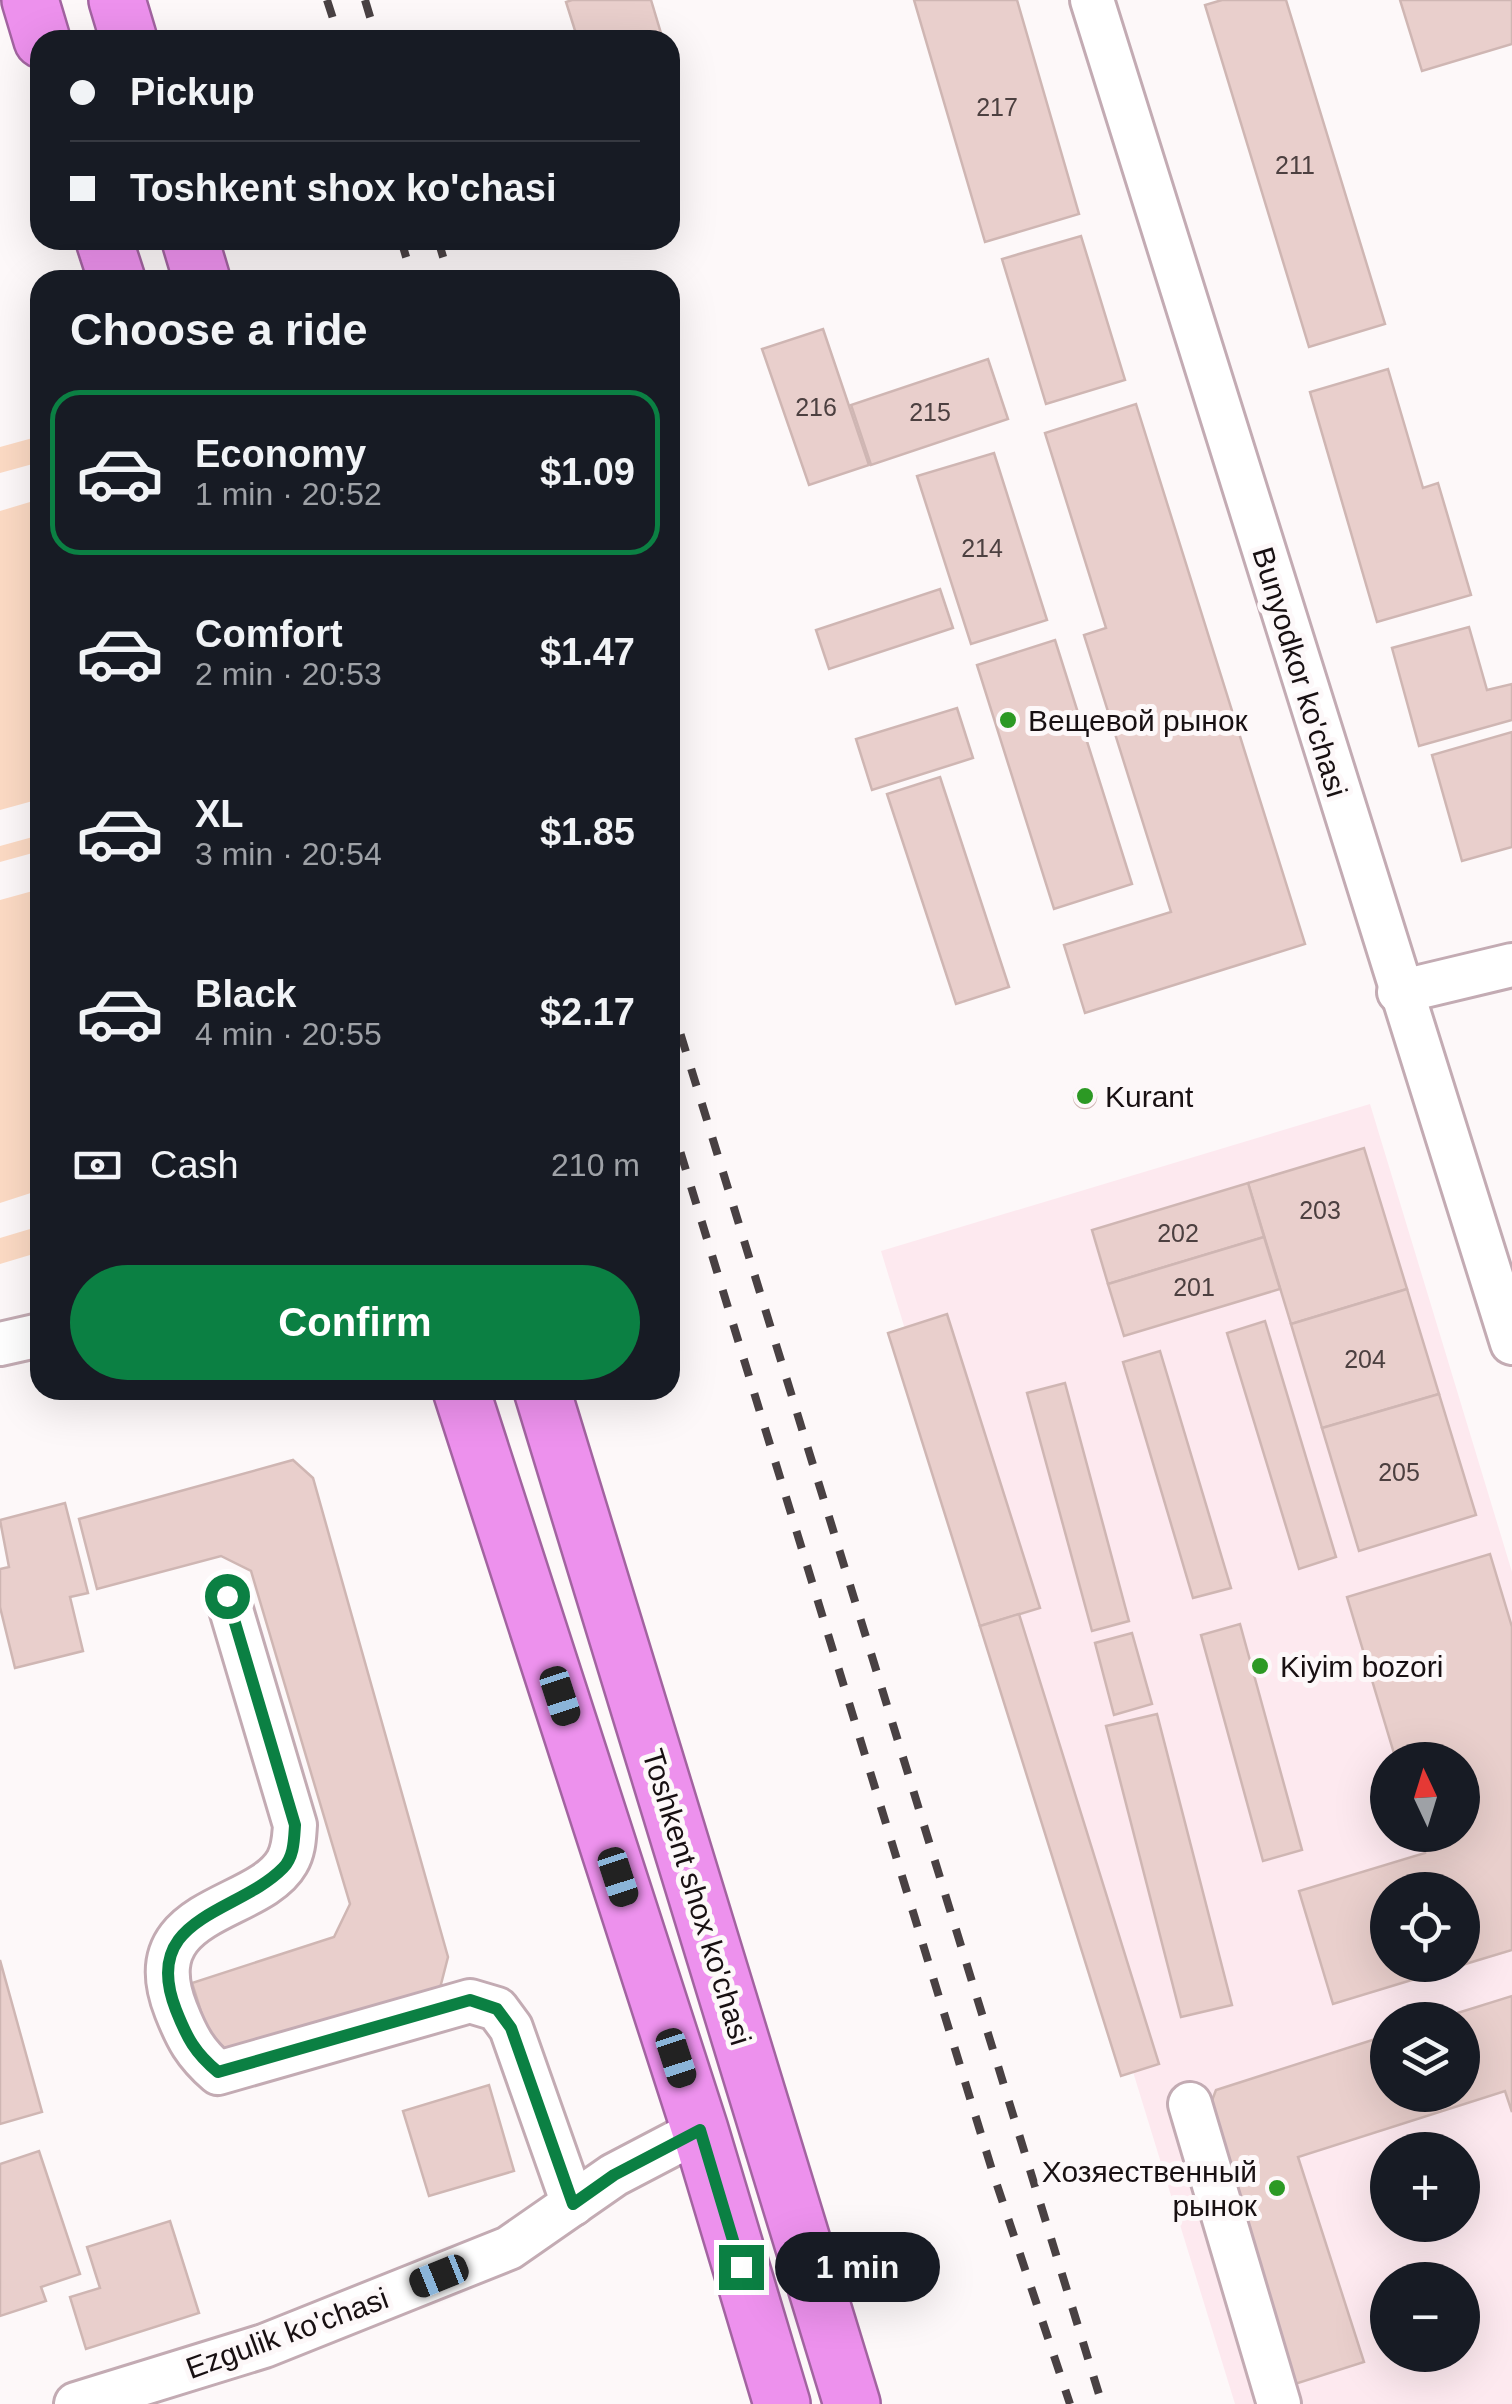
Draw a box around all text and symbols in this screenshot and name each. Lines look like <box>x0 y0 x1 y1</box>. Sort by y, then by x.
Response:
text: Pickup <box>130 71 255 113</box>
house number: 217 <box>976 93 1018 121</box>
house number: 211 <box>1275 151 1315 179</box>
text: Toshkent shox ko'chasi <box>130 167 556 209</box>
text: Choose a ride <box>70 304 368 355</box>
house number: 216 <box>795 393 837 421</box>
house number: 215 <box>909 398 951 426</box>
icon: car <box>75 428 165 518</box>
text: Economy <box>195 433 366 475</box>
text: $1.09 <box>540 451 635 493</box>
text: 1 min · 20:52 <box>195 476 382 512</box>
house number: 214 <box>961 534 1003 562</box>
street label: Bunyodkor ko'chasi <box>1246 543 1354 801</box>
icon: car <box>75 608 165 698</box>
text: Comfort <box>195 613 343 655</box>
text: $1.47 <box>540 631 635 673</box>
text: 2 min · 20:53 <box>195 656 382 692</box>
place label: Вещевой рынок <box>1028 704 1249 737</box>
marker: Вещевой рынок <box>997 709 1019 731</box>
icon: car <box>75 788 165 878</box>
text: XL <box>195 793 244 835</box>
text: $1.85 <box>540 811 635 853</box>
text: 3 min · 20:54 <box>195 836 382 872</box>
icon: car <box>75 968 165 1058</box>
text: Black <box>195 973 296 1015</box>
text: $2.17 <box>540 991 635 1033</box>
text: 4 min · 20:55 <box>195 1016 382 1052</box>
place label: Kurant <box>1105 1080 1194 1113</box>
marker: Kurant <box>1074 1085 1096 1107</box>
icon: cash <box>70 1138 125 1193</box>
text: Cash <box>150 1144 239 1186</box>
text: 210 m <box>551 1147 640 1183</box>
house number: 203 <box>1299 1196 1341 1224</box>
house number: 202 <box>1157 1219 1199 1247</box>
button: Confirm <box>70 1265 640 1380</box>
house number: 201 <box>1173 1273 1215 1301</box>
house number: 204 <box>1344 1345 1386 1373</box>
house number: 205 <box>1378 1458 1420 1486</box>
route start <box>205 1574 250 1619</box>
place label: Kiyim bozori <box>1280 1650 1443 1683</box>
marker: Kiyim bozori <box>1249 1655 1271 1677</box>
car <box>536 1663 584 1729</box>
north arrow <box>1370 1742 1480 1852</box>
map controls <box>1370 1742 1480 2372</box>
street label: Toshkent shox ko'chasi <box>636 1745 758 2049</box>
car <box>594 1844 642 1910</box>
button: locate <box>1370 1872 1480 1982</box>
button: layers <box>1370 2002 1480 2112</box>
car <box>652 2025 700 2091</box>
button: + <box>1370 2132 1480 2242</box>
place label: Хозяественный рынок <box>1042 2155 1258 2222</box>
marker: Хозяественный рынок <box>1266 2177 1288 2199</box>
callout: 1 min <box>776 2232 941 2302</box>
route end <box>719 2245 764 2290</box>
text: 1 min <box>816 2249 899 2285</box>
car <box>406 2251 472 2301</box>
button: − <box>1370 2262 1480 2372</box>
street label: Ezgulik ko'chasi <box>182 2281 392 2385</box>

